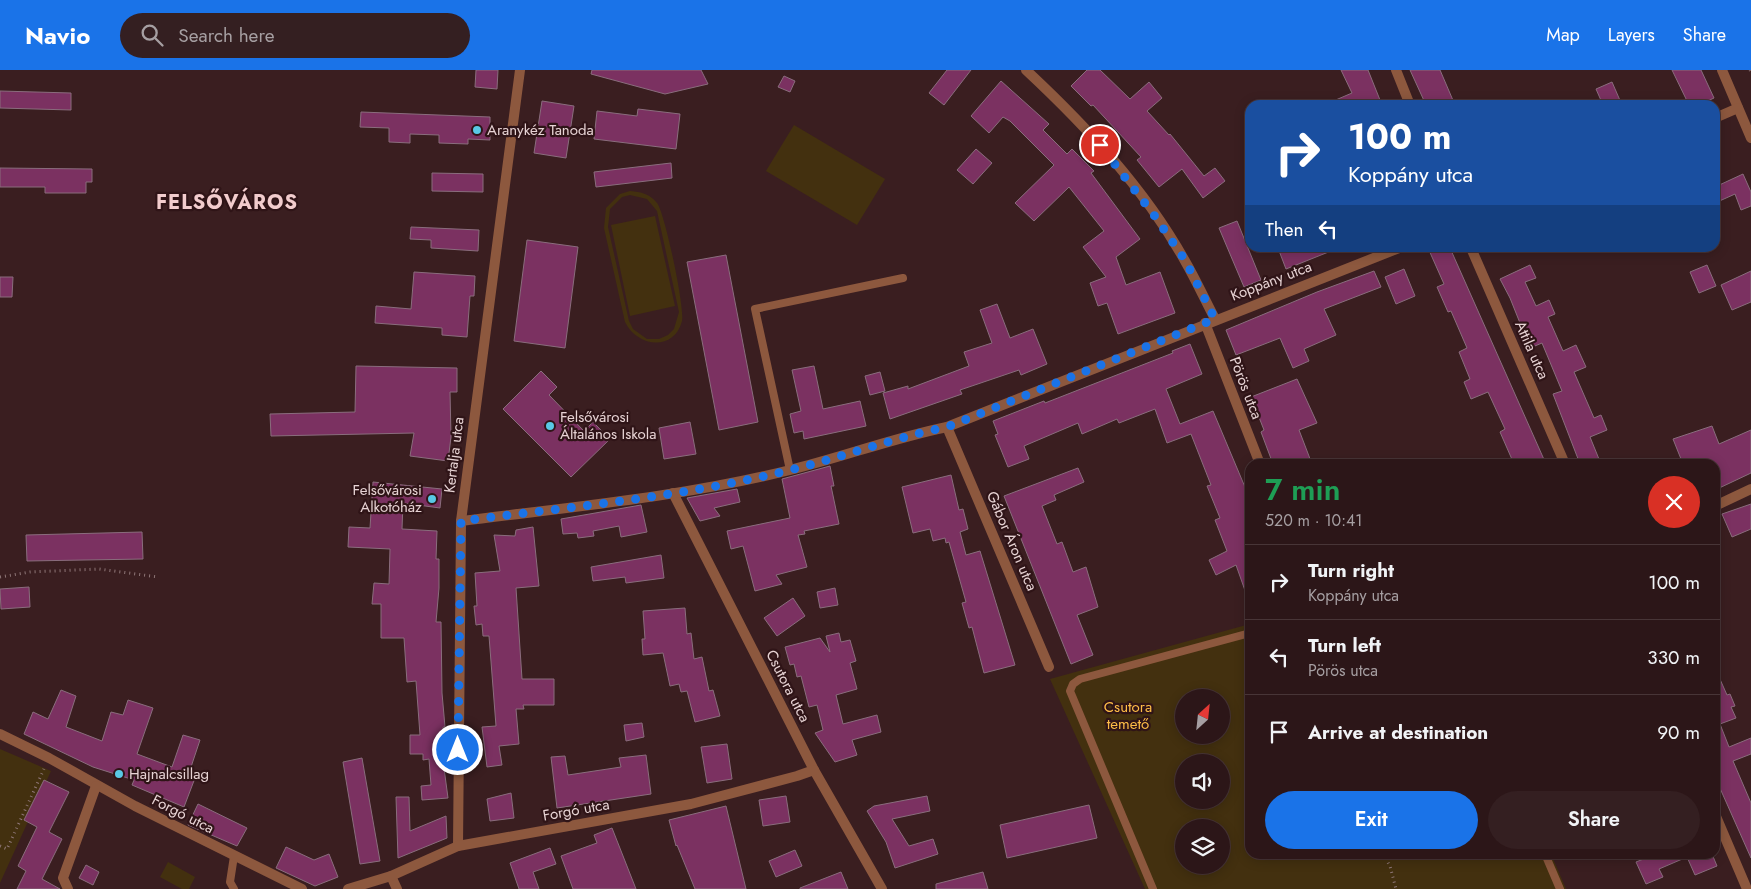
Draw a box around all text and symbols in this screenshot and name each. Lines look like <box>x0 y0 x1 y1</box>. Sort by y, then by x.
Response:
search box <box>120 13 470 58</box>
text: Navio <box>25 18 90 53</box>
icon: search <box>138 21 166 49</box>
text: Search here <box>178 22 274 49</box>
text: Map <box>1546 22 1580 48</box>
text: Layers <box>1608 22 1655 48</box>
text: Share <box>1683 22 1726 48</box>
text: 100 m <box>1348 112 1451 162</box>
place label: Aranykéz Tanoda <box>487 119 594 141</box>
icon: right <box>1265 120 1330 185</box>
marker: Aranykéz Tanoda <box>471 124 483 136</box>
pin <box>1079 124 1121 166</box>
icon: arrive <box>1086 131 1114 159</box>
text: Koppány utca <box>1348 158 1473 190</box>
district label: FELSŐVÁROS <box>156 187 298 217</box>
icon: left <box>1314 215 1342 243</box>
text: Then <box>1265 216 1304 243</box>
street label: Koppány utca <box>1227 255 1315 307</box>
street label: Attila utca <box>1509 317 1555 383</box>
street label: Pörös utca <box>1224 353 1268 423</box>
place label: Felsővárosi Általános Iskola <box>560 406 656 445</box>
street label: Kertalja utca <box>438 416 470 494</box>
marker: Felsővárosi Általános Iskola <box>544 420 556 432</box>
text: 7 min <box>1265 468 1341 511</box>
button: close <box>1648 476 1700 528</box>
place label: Felsővárosi Alkotóház <box>353 479 422 518</box>
street label: Gábor Áron utca <box>981 488 1043 594</box>
marker: Felsővárosi Alkotóház <box>426 493 438 505</box>
text: 520 m · 10:41 <box>1265 509 1363 532</box>
text: Turn right <box>1308 557 1394 584</box>
icon: right <box>1265 568 1293 596</box>
text: 100 m <box>1648 569 1700 596</box>
text: Koppány utca <box>1308 584 1399 607</box>
text: Turn left <box>1308 632 1381 659</box>
icon: left <box>1265 643 1293 671</box>
text: 330 m <box>1647 644 1700 671</box>
street label: Csutora utca <box>760 646 816 726</box>
text: Pörös utca <box>1308 659 1378 682</box>
north arrow <box>1175 689 1230 744</box>
map controls <box>1175 689 1230 874</box>
park label: Csutora temető <box>1104 696 1152 735</box>
icon: arrive <box>1265 718 1293 746</box>
text: Arrive at destination <box>1308 719 1488 746</box>
text: 90 m <box>1657 719 1700 746</box>
position arrow <box>431 723 483 775</box>
button: sound <box>1175 754 1230 809</box>
place label: Hajnalcsillag <box>129 763 209 785</box>
marker: Hajnalcsillag <box>113 768 125 780</box>
street label: Forgó utca <box>148 789 218 839</box>
button: Exit <box>1265 791 1478 849</box>
button: Share <box>1488 791 1700 849</box>
street label: Forgó utca <box>541 793 611 827</box>
button: layers <box>1175 819 1230 874</box>

